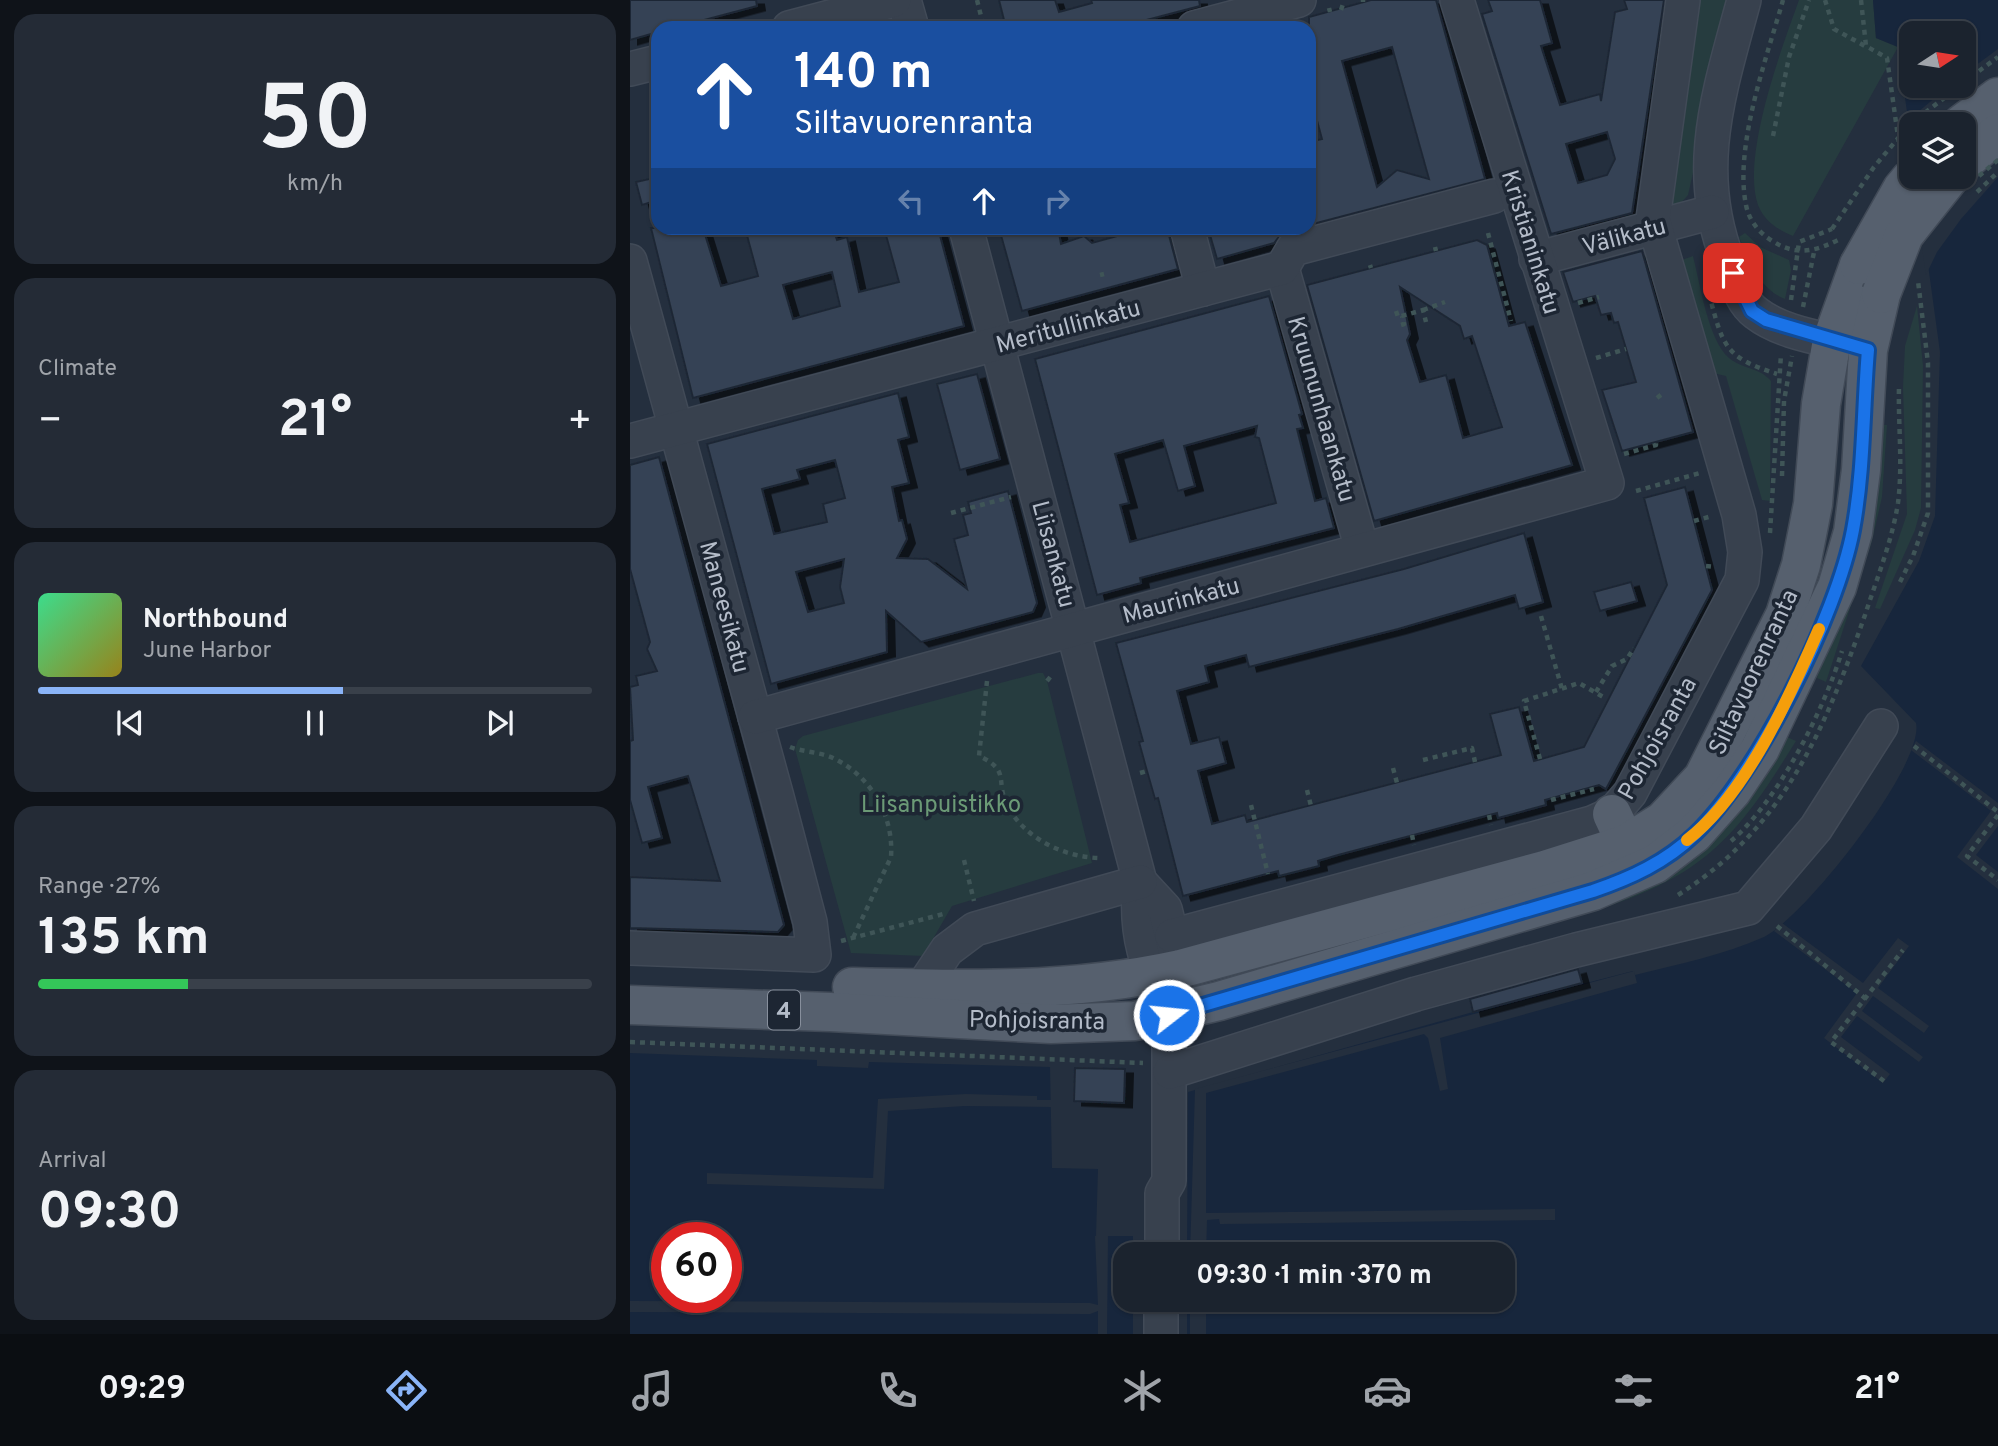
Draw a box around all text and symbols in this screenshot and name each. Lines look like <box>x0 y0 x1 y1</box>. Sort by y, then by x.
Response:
north arrow <box>1899 21 1976 98</box>
map controls <box>1899 21 1976 189</box>
text: 140 m <box>794 44 933 106</box>
icon: ahead <box>679 49 770 140</box>
text: 50 <box>257 67 373 182</box>
text: Siltavuorenranta <box>794 105 1033 145</box>
button: layers <box>1899 112 1976 189</box>
street label: Kristianinkatu <box>1493 167 1565 318</box>
text: km/h <box>287 170 343 199</box>
icon: left <box>892 182 930 220</box>
icon: ahead <box>965 182 1003 220</box>
icon: right <box>1038 182 1076 220</box>
street label: Välikatu <box>1579 212 1670 263</box>
pin <box>1703 243 1763 303</box>
icon: arrive <box>1714 254 1752 292</box>
street label: Meritullinkatu <box>993 294 1144 362</box>
street label: Kruununhaankatu <box>1279 313 1361 506</box>
text: Climate <box>38 355 117 384</box>
text: 21° <box>278 389 352 455</box>
text: − <box>38 398 63 447</box>
text: + <box>567 398 592 447</box>
street label: Liisankatu <box>1023 498 1081 611</box>
street label: Maneesikatu <box>691 538 755 677</box>
street label: Maurinkatu <box>1120 572 1243 632</box>
street label: Siltavuorenranta <box>1703 585 1806 760</box>
text: Northbound <box>143 604 288 637</box>
text: June Harbor <box>143 637 271 666</box>
street label: Pohjoisranta <box>1613 672 1705 806</box>
icon: previous <box>111 704 149 742</box>
icon: pause <box>296 704 334 742</box>
icon: next <box>481 704 519 742</box>
park label: Liisanpuistikko <box>861 791 1021 821</box>
text: Range · 27% <box>38 873 161 902</box>
text: 135 km <box>38 907 209 973</box>
position arrow <box>1132 978 1206 1052</box>
road number: 4 <box>768 990 800 1030</box>
street label: Pohjoisranta <box>969 1006 1105 1038</box>
text: Arrival <box>38 1147 107 1176</box>
text: 09:30 <box>38 1181 181 1247</box>
speed limit sign: 60 <box>651 1222 742 1313</box>
text: 09:30 · 1 min · 370 m <box>1196 1260 1432 1293</box>
icon: directions <box>382 1366 431 1415</box>
icon: music <box>628 1366 677 1415</box>
icon: phone <box>873 1366 922 1415</box>
icon: climate <box>1118 1366 1167 1415</box>
icon: car <box>1363 1366 1412 1415</box>
icon: filters <box>1609 1366 1658 1415</box>
text: 09:29 <box>98 1370 186 1410</box>
text: 21° <box>1854 1370 1900 1410</box>

